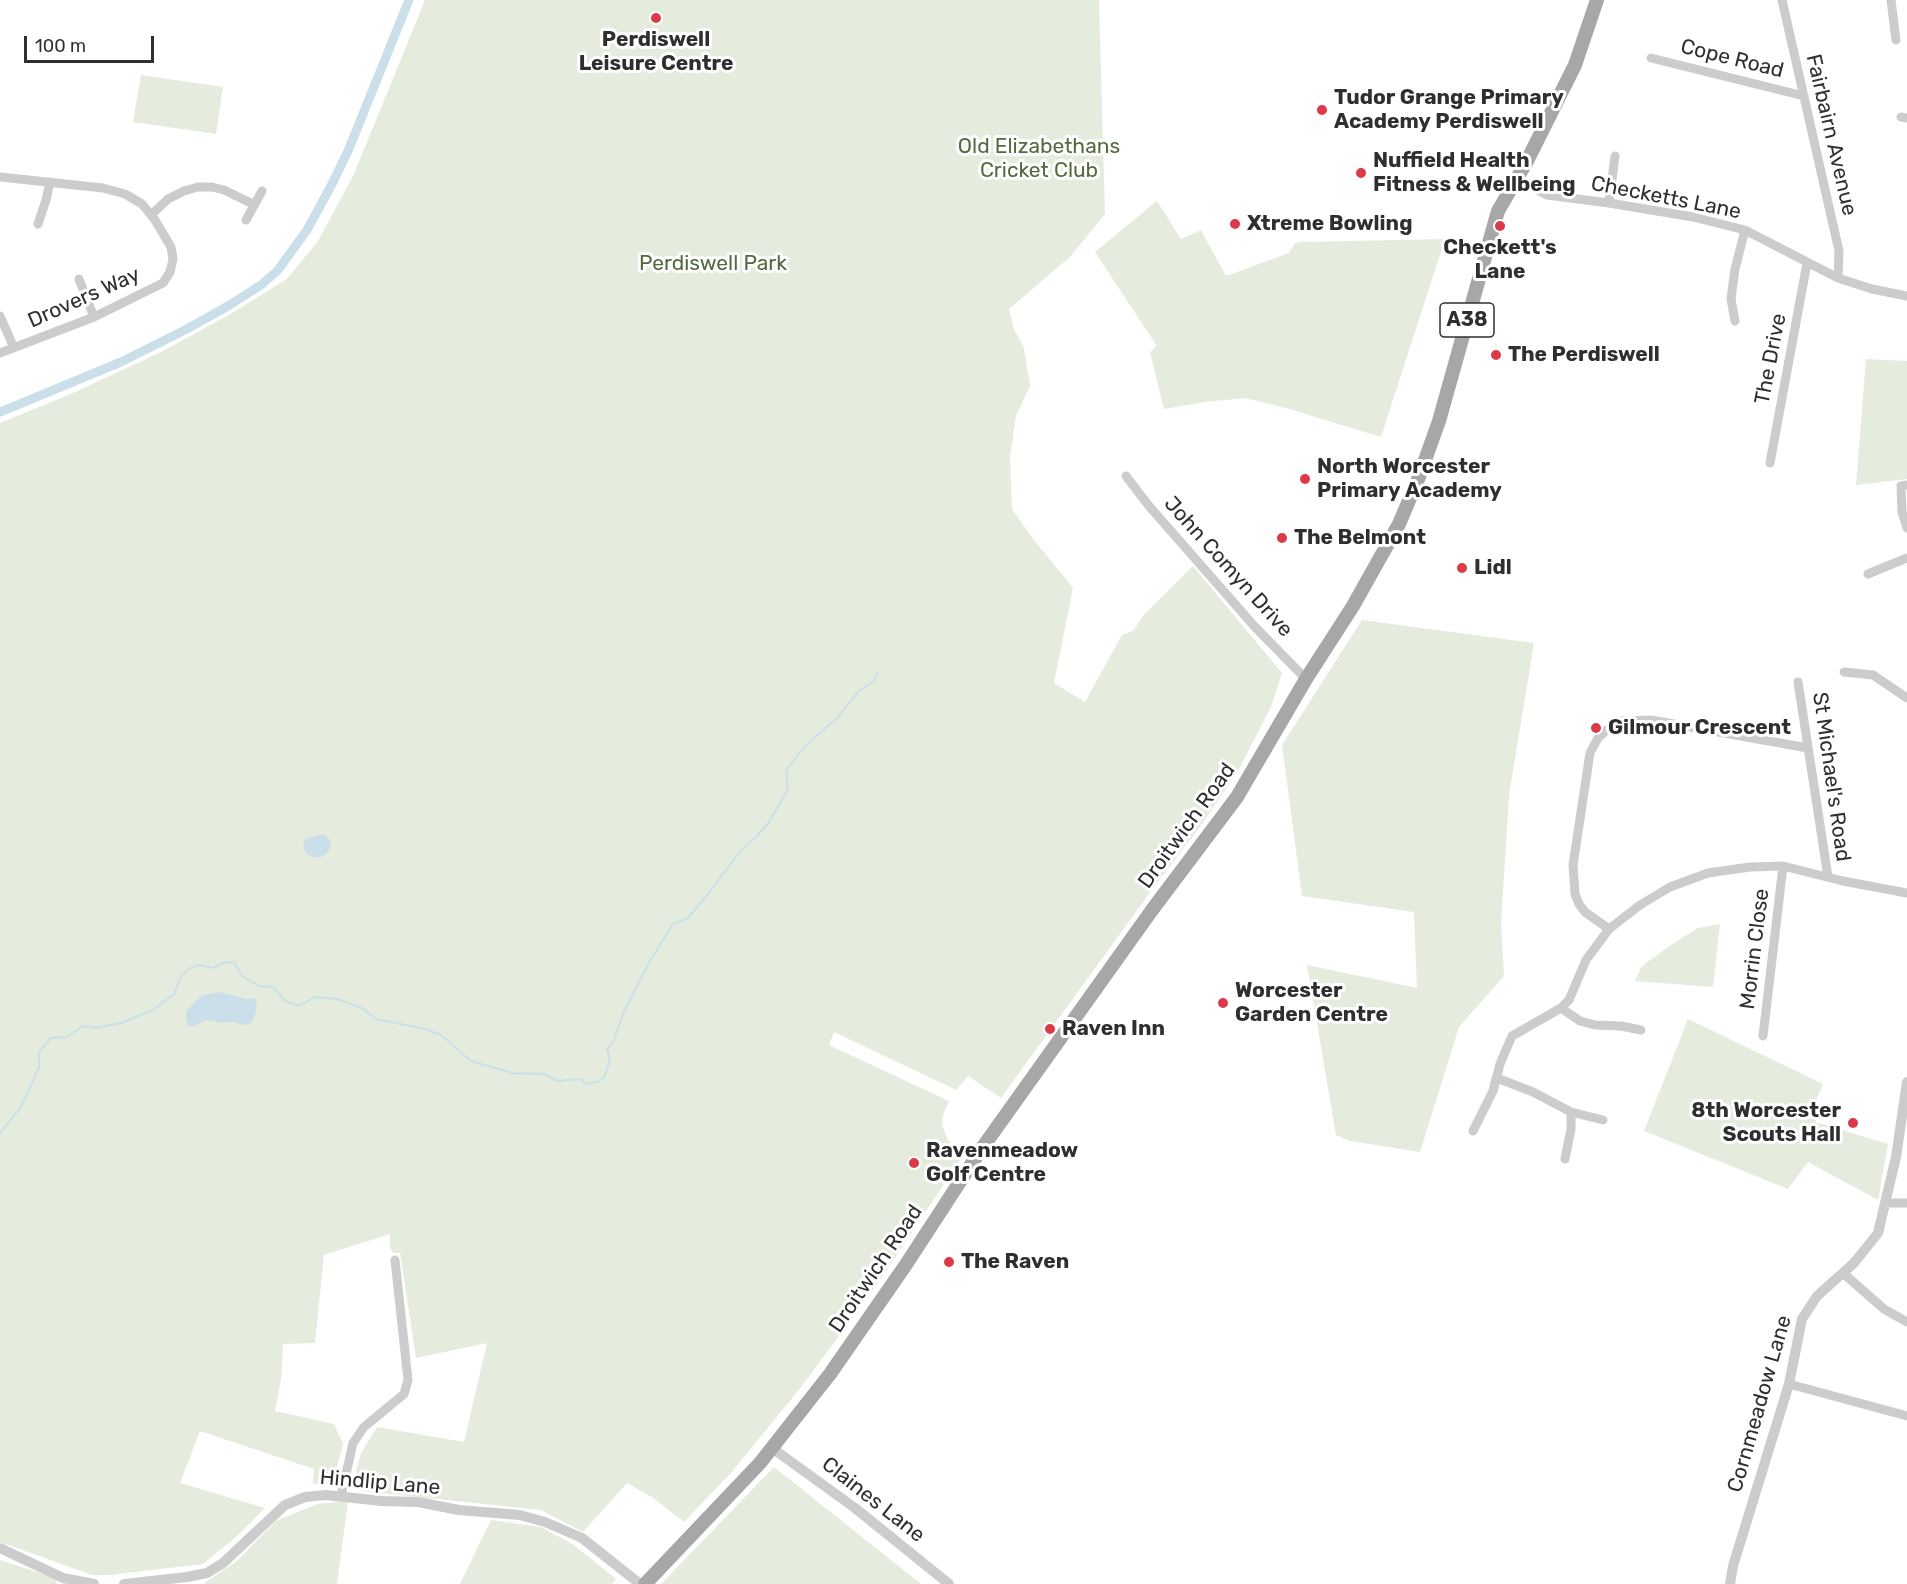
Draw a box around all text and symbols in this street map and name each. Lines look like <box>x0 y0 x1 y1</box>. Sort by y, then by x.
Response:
marker: Perdiswell Leisure Centre <box>649 11 663 25</box>
scale bar <box>27 24 158 62</box>
place label: Perdiswell Leisure Centre <box>579 27 733 77</box>
street label: Cope Road <box>1678 34 1786 84</box>
text: 100 m <box>35 35 86 57</box>
street label: Fairbairn Avenue <box>1800 52 1862 218</box>
place label: Tudor Grange Primary Academy Perdiswell <box>1334 85 1564 135</box>
marker: Tudor Grange Primary Academy Perdiswell <box>1315 103 1329 117</box>
park label: Old Elizabethans Cricket Club <box>958 134 1120 184</box>
place label: Nuffield Health Fitness & Wellbeing <box>1373 148 1576 198</box>
marker: Nuffield Health Fitness & Wellbeing <box>1354 166 1368 180</box>
street label: Checketts Lane <box>1589 171 1743 225</box>
place label: Xtreme Bowling <box>1247 211 1412 237</box>
marker: Xtreme Bowling <box>1228 217 1242 231</box>
marker: Checkett's Lane <box>1493 219 1507 233</box>
place label: Checkett's Lane <box>1443 235 1557 285</box>
park label: Perdiswell Park <box>639 251 787 277</box>
street label: Drovers Way <box>24 262 144 334</box>
road number: A38 <box>1440 303 1494 337</box>
street label: The Drive <box>1750 311 1792 407</box>
place label: The Perdiswell <box>1508 342 1660 368</box>
marker: The Perdiswell <box>1489 348 1503 362</box>
place label: North Worcester Primary Academy <box>1317 454 1502 504</box>
marker: North Worcester Primary Academy <box>1298 472 1312 486</box>
street label: John Comyn Drive <box>1158 492 1298 642</box>
place label: The Belmont <box>1294 525 1426 551</box>
marker: The Belmont <box>1275 531 1289 545</box>
place label: Lidl <box>1474 555 1512 581</box>
marker: Lidl <box>1455 561 1469 575</box>
street label: St Michael's Road <box>1807 691 1855 863</box>
place label: Gilmour Crescent <box>1608 715 1791 741</box>
marker: Gilmour Crescent <box>1589 721 1603 735</box>
street label: Droitwich Road <box>1133 758 1241 894</box>
street label: Morrin Close <box>1735 887 1775 1011</box>
place label: Worcester Garden Centre <box>1235 978 1388 1028</box>
marker: Worcester Garden Centre <box>1216 996 1230 1010</box>
place label: Raven Inn <box>1062 1016 1165 1042</box>
marker: Raven Inn <box>1043 1022 1057 1036</box>
place label: 8th Worcester Scouts Hall <box>1691 1098 1841 1148</box>
marker: 8th Worcester Scouts Hall <box>1846 1116 1860 1130</box>
place label: Ravenmeadow Golf Centre <box>926 1138 1078 1188</box>
marker: Ravenmeadow Golf Centre <box>907 1156 921 1170</box>
street label: Droitwich Road <box>824 1200 928 1338</box>
place label: The Raven <box>961 1249 1069 1275</box>
marker: The Raven <box>942 1255 956 1269</box>
street label: Cornmeadow Lane <box>1723 1313 1797 1495</box>
street label: Claines Lane <box>816 1452 930 1548</box>
street label: Hindlip Lane <box>319 1465 441 1501</box>

